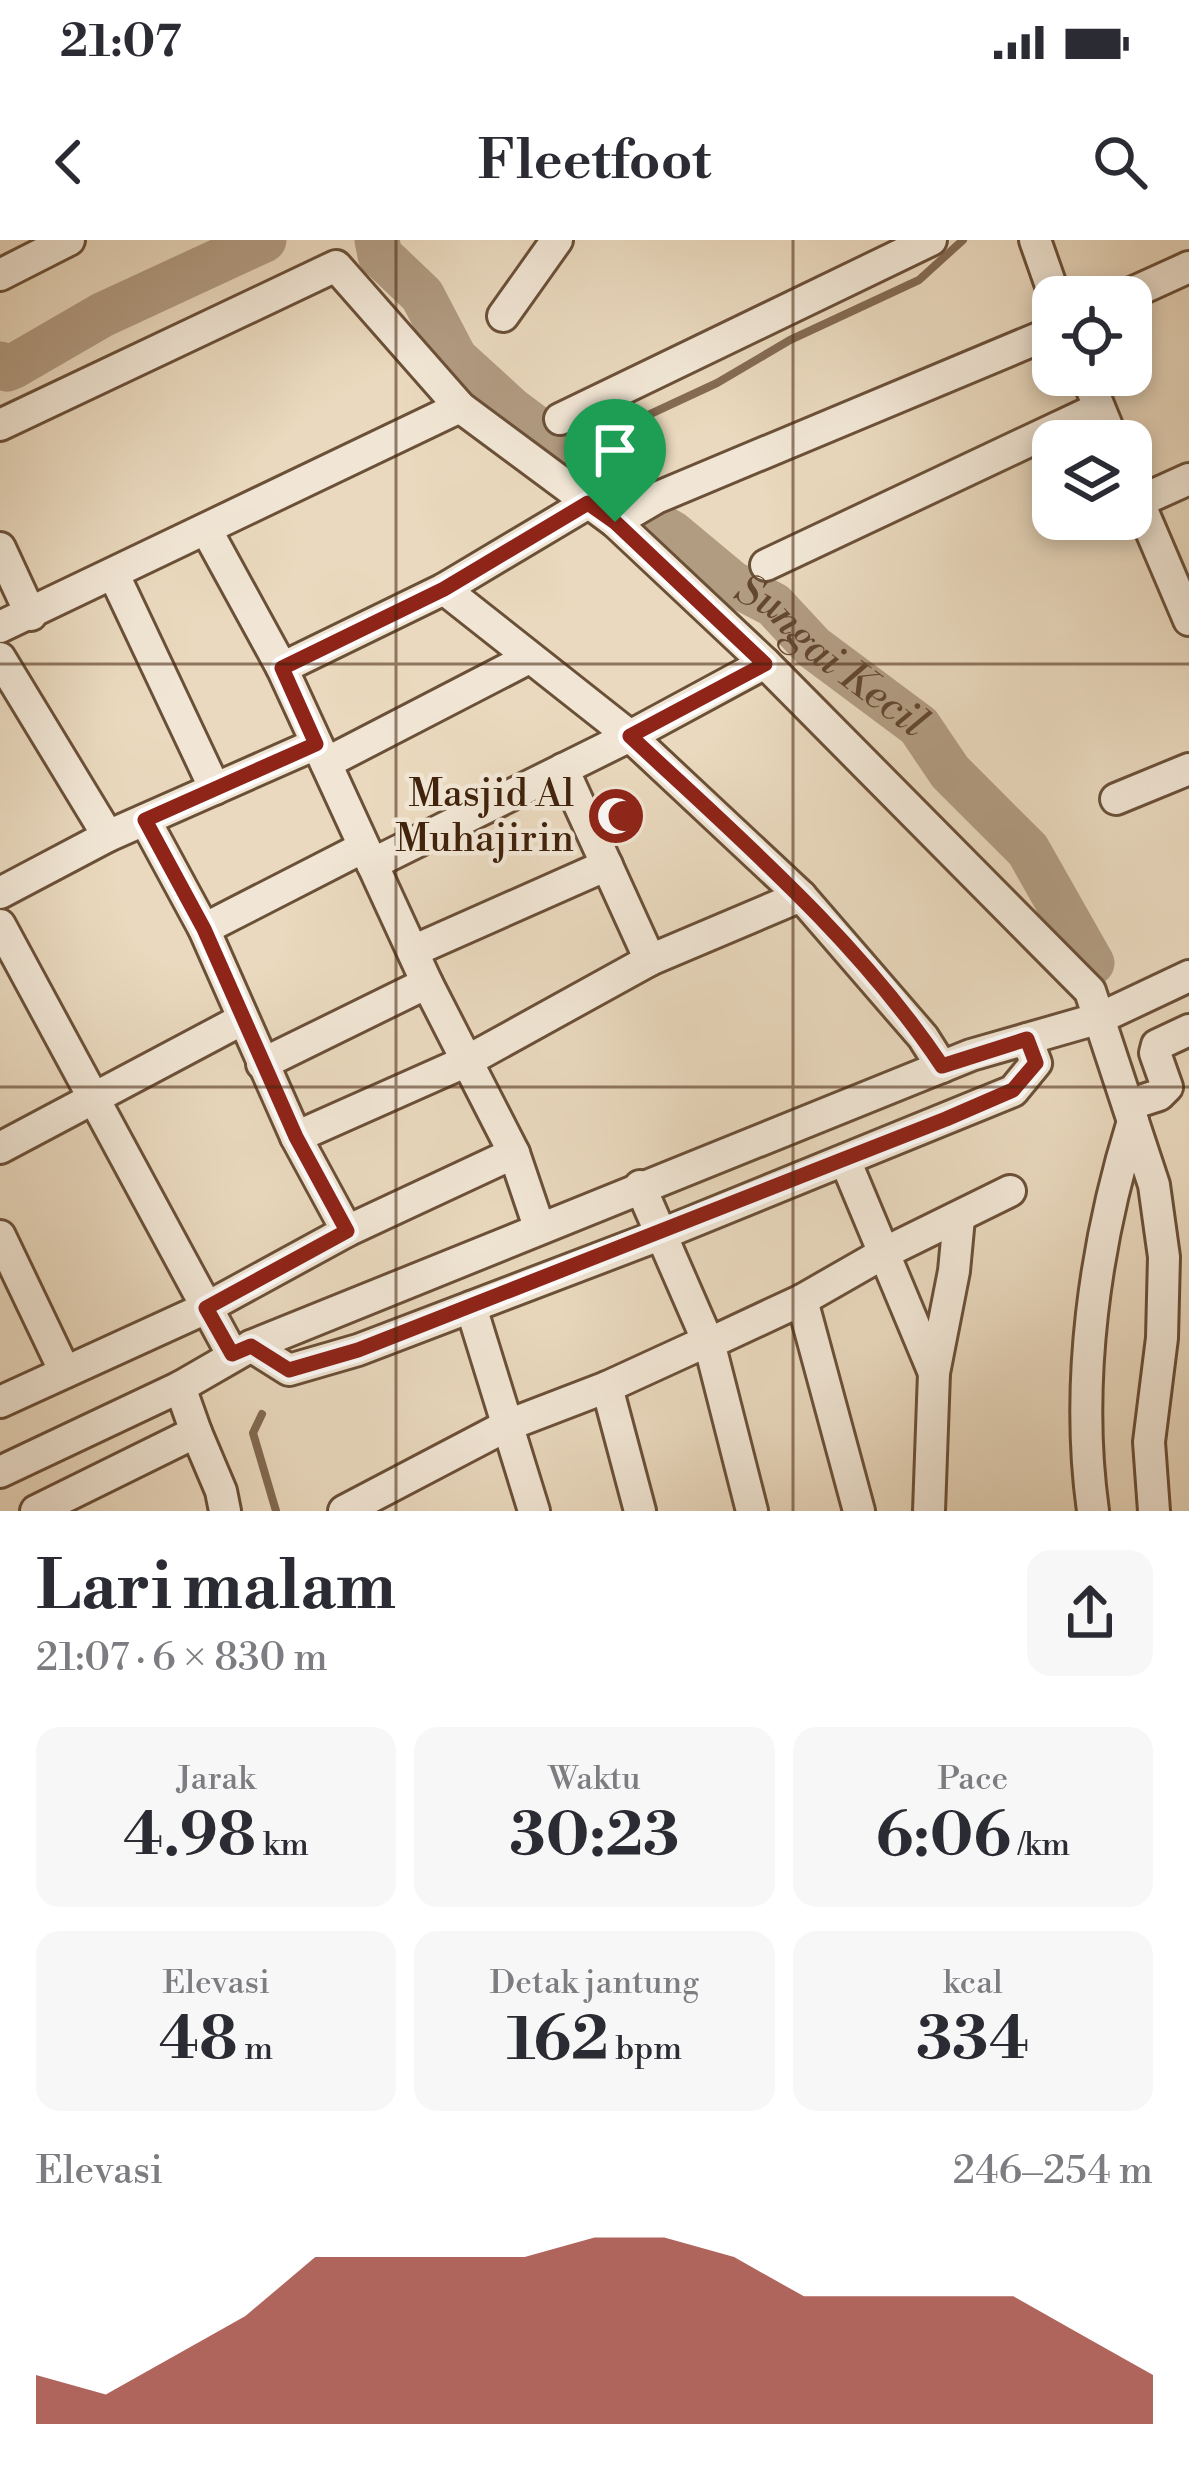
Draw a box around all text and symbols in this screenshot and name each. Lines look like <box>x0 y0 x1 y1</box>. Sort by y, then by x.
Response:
text: 21:07 <box>60 14 182 71</box>
text: Fleetfoot <box>478 128 711 196</box>
icon: back <box>36 129 102 195</box>
icon: search <box>1087 129 1153 195</box>
map controls <box>1032 276 1152 540</box>
button: locate <box>1032 276 1152 396</box>
pin <box>564 399 666 522</box>
icon: arrive <box>582 417 648 483</box>
button: layers <box>1032 420 1152 540</box>
water label: Sungai Kecil <box>726 563 938 750</box>
place label: Masjid Al Muhajirin <box>395 770 574 864</box>
mosque icon: Masjid Al Muhajirin <box>585 785 647 847</box>
text: Lari malam <box>36 1547 396 1630</box>
button: share <box>1027 1550 1153 1676</box>
text: 21:07 · 6 × 830 m <box>36 1634 328 1683</box>
text: Jarak <box>177 1759 256 1800</box>
text: Waktu <box>548 1759 641 1800</box>
text: Pace <box>937 1759 1008 1800</box>
text: 4.98 <box>123 1800 256 1875</box>
text: 30:23 <box>510 1800 679 1875</box>
text: 6:06 <box>875 1800 1011 1875</box>
text: km <box>256 1825 309 1866</box>
text: /km <box>1011 1825 1070 1866</box>
text: Elevasi <box>162 1963 270 2004</box>
text: Detak jantung <box>490 1963 699 2004</box>
text: kcal <box>943 1963 1003 2004</box>
text: 48 <box>159 2004 238 2079</box>
text: 162 <box>507 2004 609 2079</box>
text: 334 <box>916 2004 1030 2079</box>
text: m <box>238 2029 273 2070</box>
text: bpm <box>609 2029 682 2070</box>
text: Elevasi <box>36 2147 163 2196</box>
text: 246–254 m <box>953 2147 1153 2196</box>

